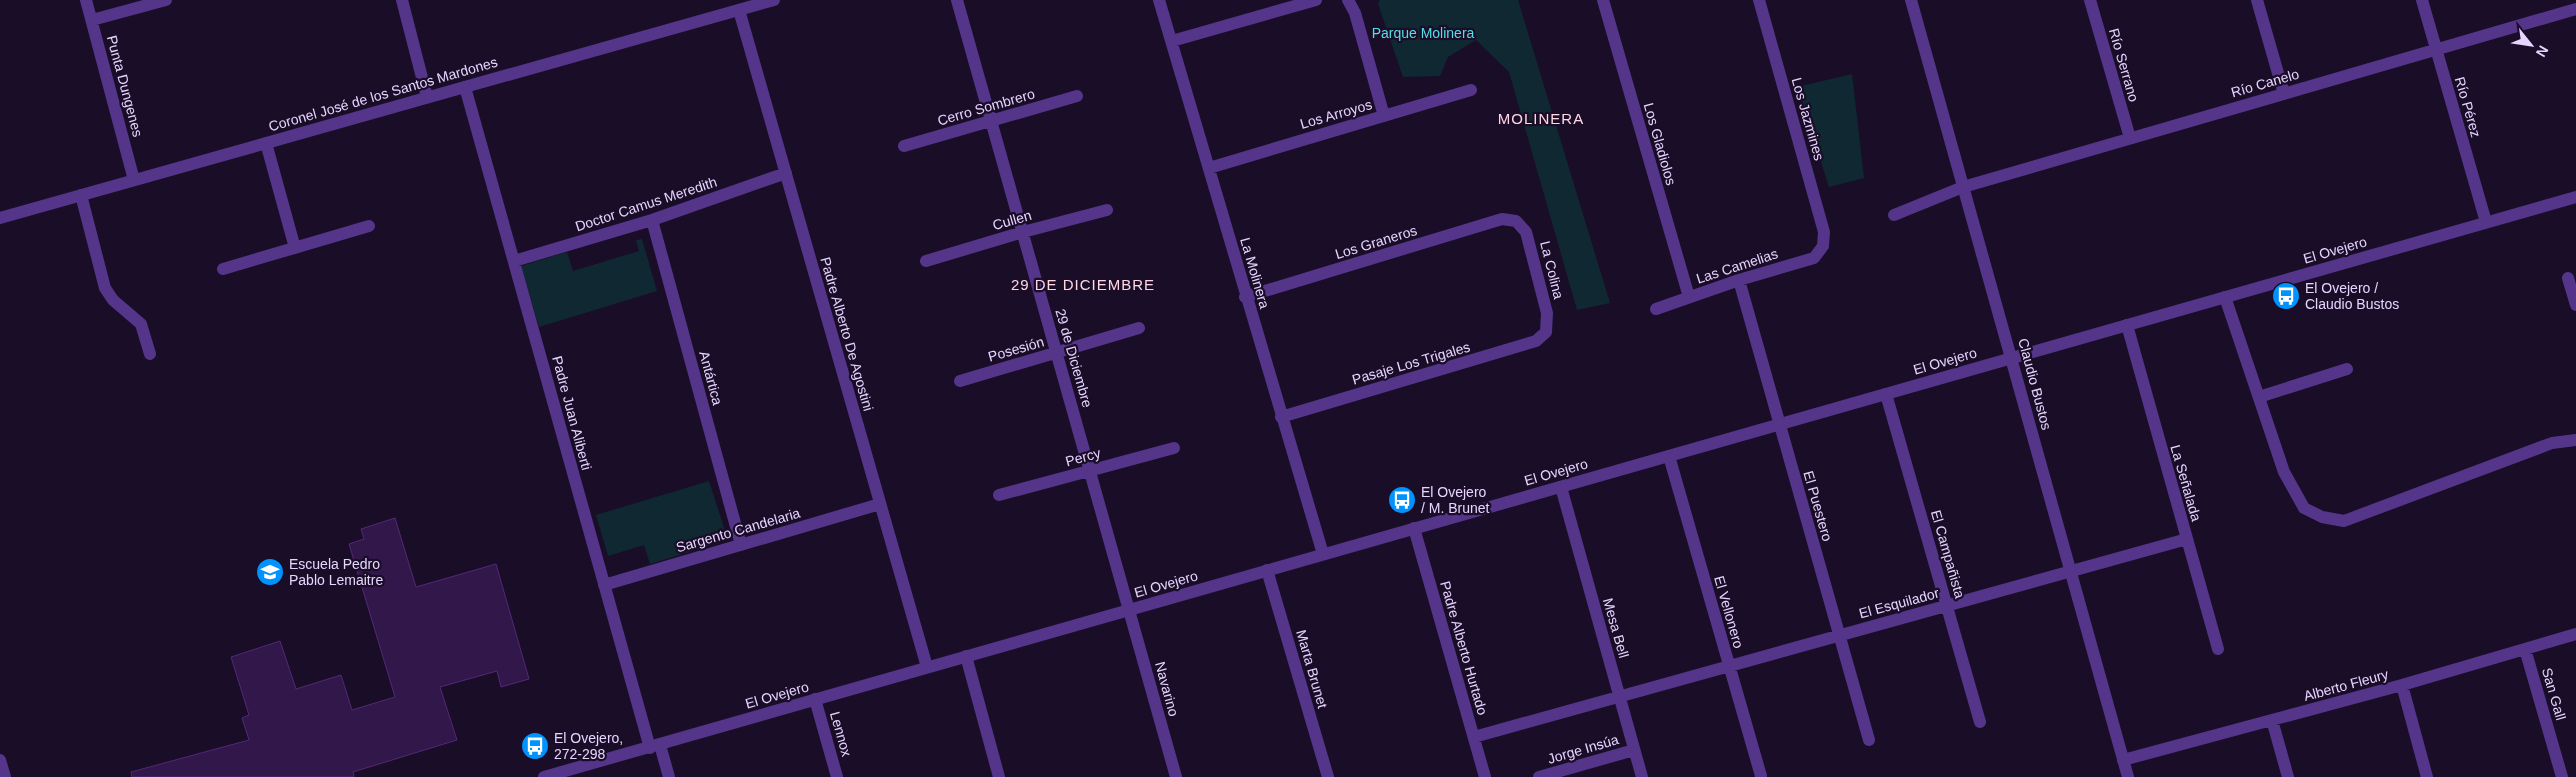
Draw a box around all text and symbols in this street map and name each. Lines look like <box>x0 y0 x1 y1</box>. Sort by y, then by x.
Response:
north arrow <box>2506 20 2556 70</box>
park label: Parque Molinera <box>1372 25 1475 41</box>
street label: Río Serrano <box>2106 27 2142 104</box>
street label: Punta Dungenes <box>104 34 146 138</box>
text: N <box>2533 43 2552 60</box>
street label: Coronel José de los Santos Mardones <box>267 54 499 134</box>
street label: Río Canelo <box>2229 66 2301 100</box>
street label: Río Pérez <box>2452 75 2484 139</box>
street label: Los Jazmines <box>1789 76 1827 162</box>
street label: Cerro Sombrero <box>936 85 1037 129</box>
street label: Los Arroyos <box>1298 96 1374 132</box>
street label: Los Gladiolos <box>1641 101 1679 187</box>
district label: MOLINERA <box>1498 110 1584 127</box>
street label: Doctor Camus Meredith <box>573 174 719 234</box>
street label: Cullen <box>991 207 1033 233</box>
street label: Los Graneros <box>1333 222 1419 262</box>
street label: El Ovejero <box>2301 233 2369 267</box>
street label: La Molinera <box>1237 236 1273 311</box>
street label: La Colina <box>1537 239 1567 301</box>
street label: Las Camelias <box>1694 245 1780 287</box>
street label: Padre Alberto De Agostini <box>817 255 877 413</box>
district label: 29 DE DICIEMBRE <box>1011 276 1155 293</box>
place label: El Ovejero / Claudio Bustos <box>2305 280 2399 312</box>
bus stop icon: El Ovejero / Claudio Bustos <box>2271 281 2301 311</box>
street label: 29 de Diciembre <box>1052 307 1096 409</box>
street label: Posesión <box>986 333 1046 365</box>
street label: Claudio Bustos <box>2015 336 2055 432</box>
street label: Pasaje Los Trigales <box>1350 338 1472 388</box>
street label: El Ovejero <box>1911 344 1979 378</box>
street label: Antártica <box>696 349 726 407</box>
street label: Padre Juan Aliberti <box>549 354 595 472</box>
street label: La Señalada <box>2167 443 2205 523</box>
street label: Percy <box>1064 445 1102 469</box>
street label: El Ovejero <box>1522 455 1590 489</box>
street label: El Puestero <box>1800 469 1836 543</box>
place label: El Ovejero / M. Brunet <box>1421 484 1490 516</box>
bus stop icon: El Ovejero / M. Brunet <box>1387 485 1417 515</box>
street label: Sargento Candelaria <box>674 505 802 555</box>
street label: El Campañista <box>1928 508 1968 600</box>
place label: Escuela Pedro Pablo Lemaitre <box>289 556 383 588</box>
school or university icon: Escuela Pedro Pablo Lemaitre <box>255 557 285 587</box>
street label: El Ovejero <box>1132 567 1200 601</box>
street label: El Vellonero <box>1711 574 1747 650</box>
street label: Padre Alberto Hurtado <box>1437 579 1491 717</box>
street label: El Esquilador <box>1857 585 1941 621</box>
street label: Mesa Bell <box>1600 596 1632 660</box>
street label: Marta Brunet <box>1293 628 1331 710</box>
street label: Navarino <box>1152 660 1182 718</box>
street label: Alberto Fleury <box>2302 666 2390 704</box>
street label: San Gall <box>2539 666 2569 722</box>
street label: El Ovejero <box>743 678 811 712</box>
street label: Lennox <box>827 710 855 758</box>
place label: El Ovejero, 272-298 <box>554 730 623 762</box>
bus stop icon: El Ovejero, 272-298 <box>520 731 550 761</box>
street label: Jorge Insúa <box>1546 731 1621 767</box>

